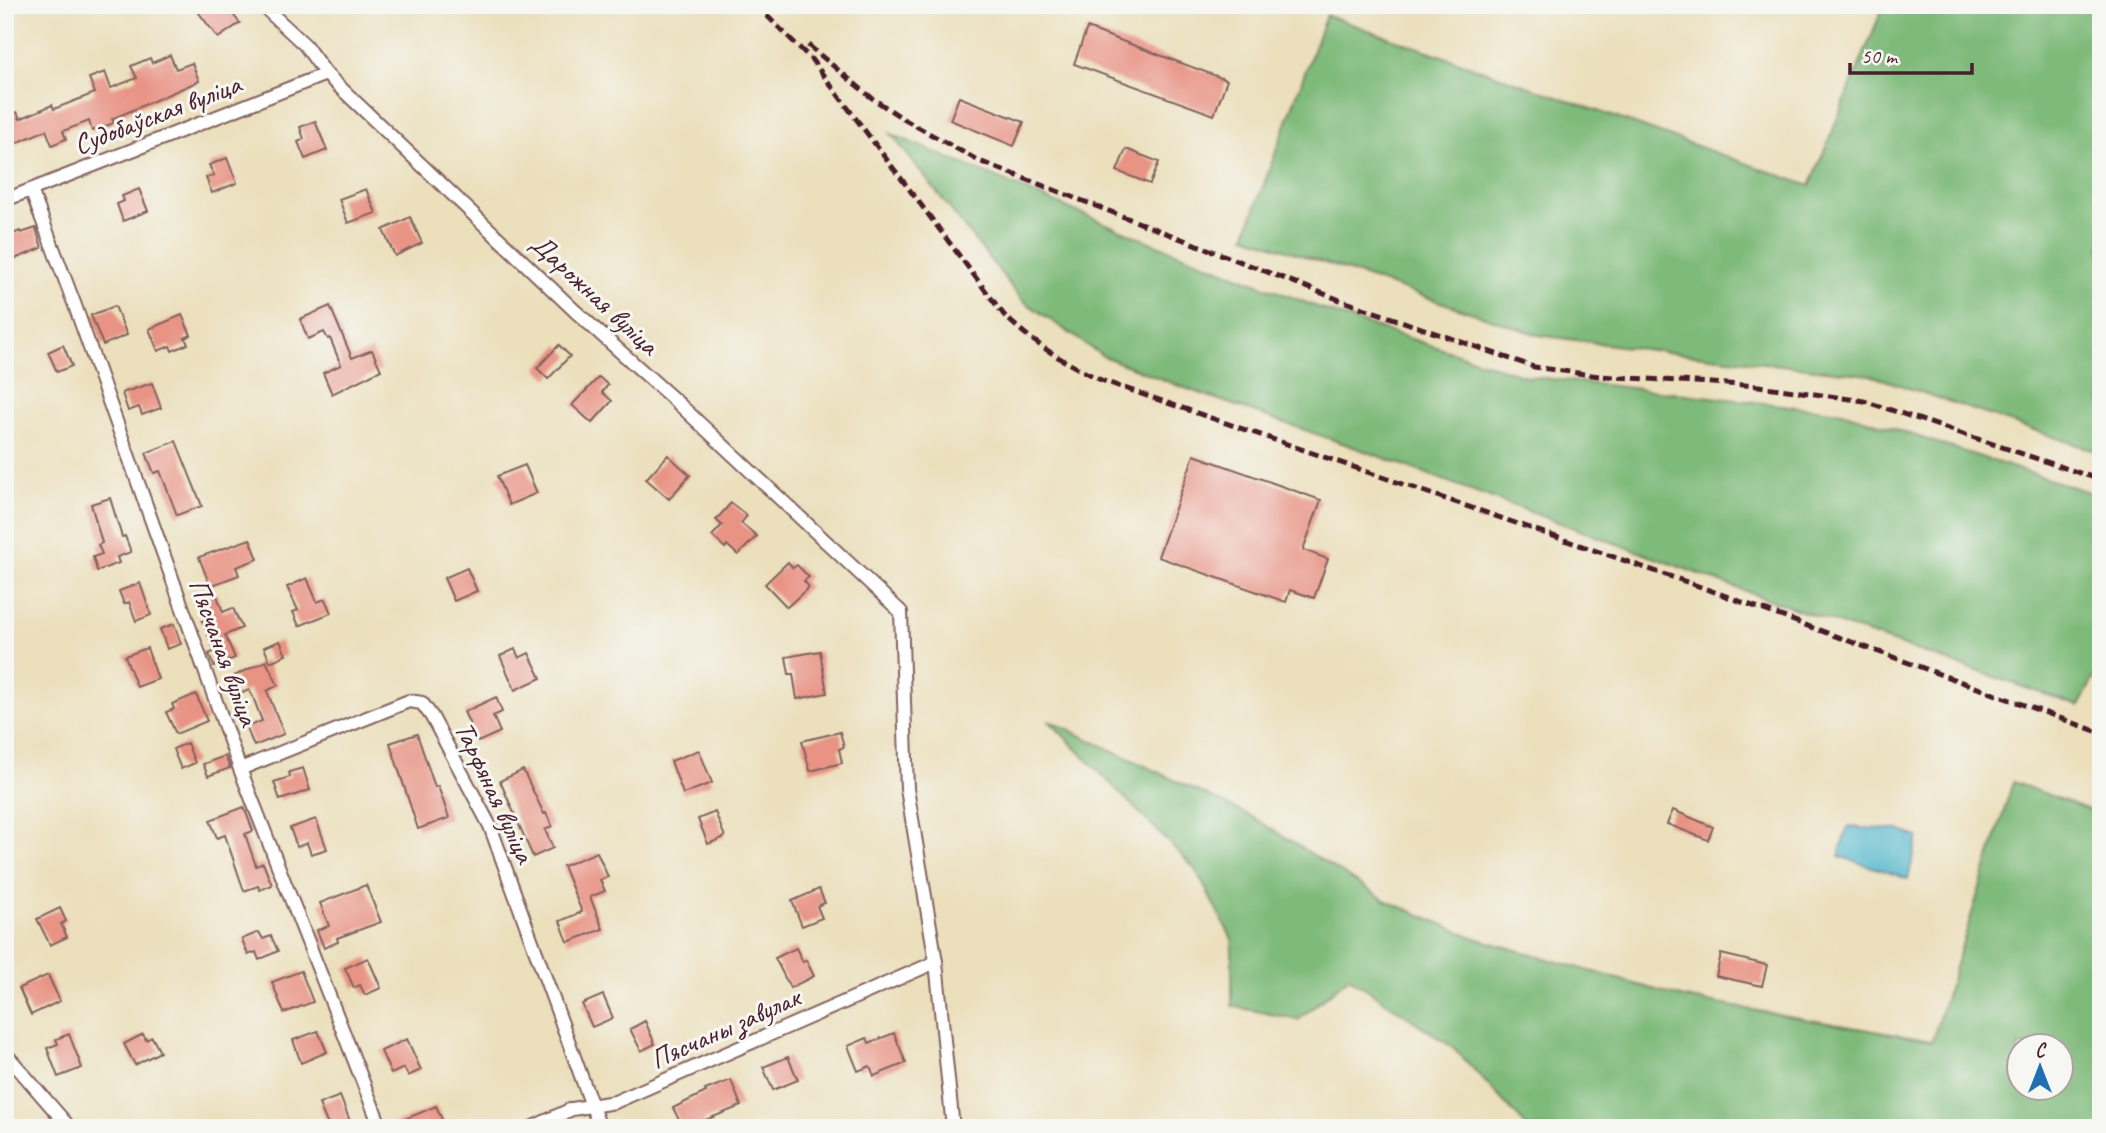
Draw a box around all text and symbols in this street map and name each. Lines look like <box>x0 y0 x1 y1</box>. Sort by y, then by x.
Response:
scale bar <box>1850 32 1973 76</box>
text: 50 m <box>1861 43 1899 69</box>
street label: Судобаўская вуліца <box>69 65 247 162</box>
street label: Дарожная вуліца <box>524 226 668 363</box>
street label: Пясчаная вуліца <box>181 574 267 732</box>
street label: Тарфяная вуліца <box>447 716 544 870</box>
street label: Пясчаны завулак <box>645 978 808 1077</box>
north arrow <box>2004 1032 2074 1102</box>
text: С <box>2035 1039 2047 1063</box>

